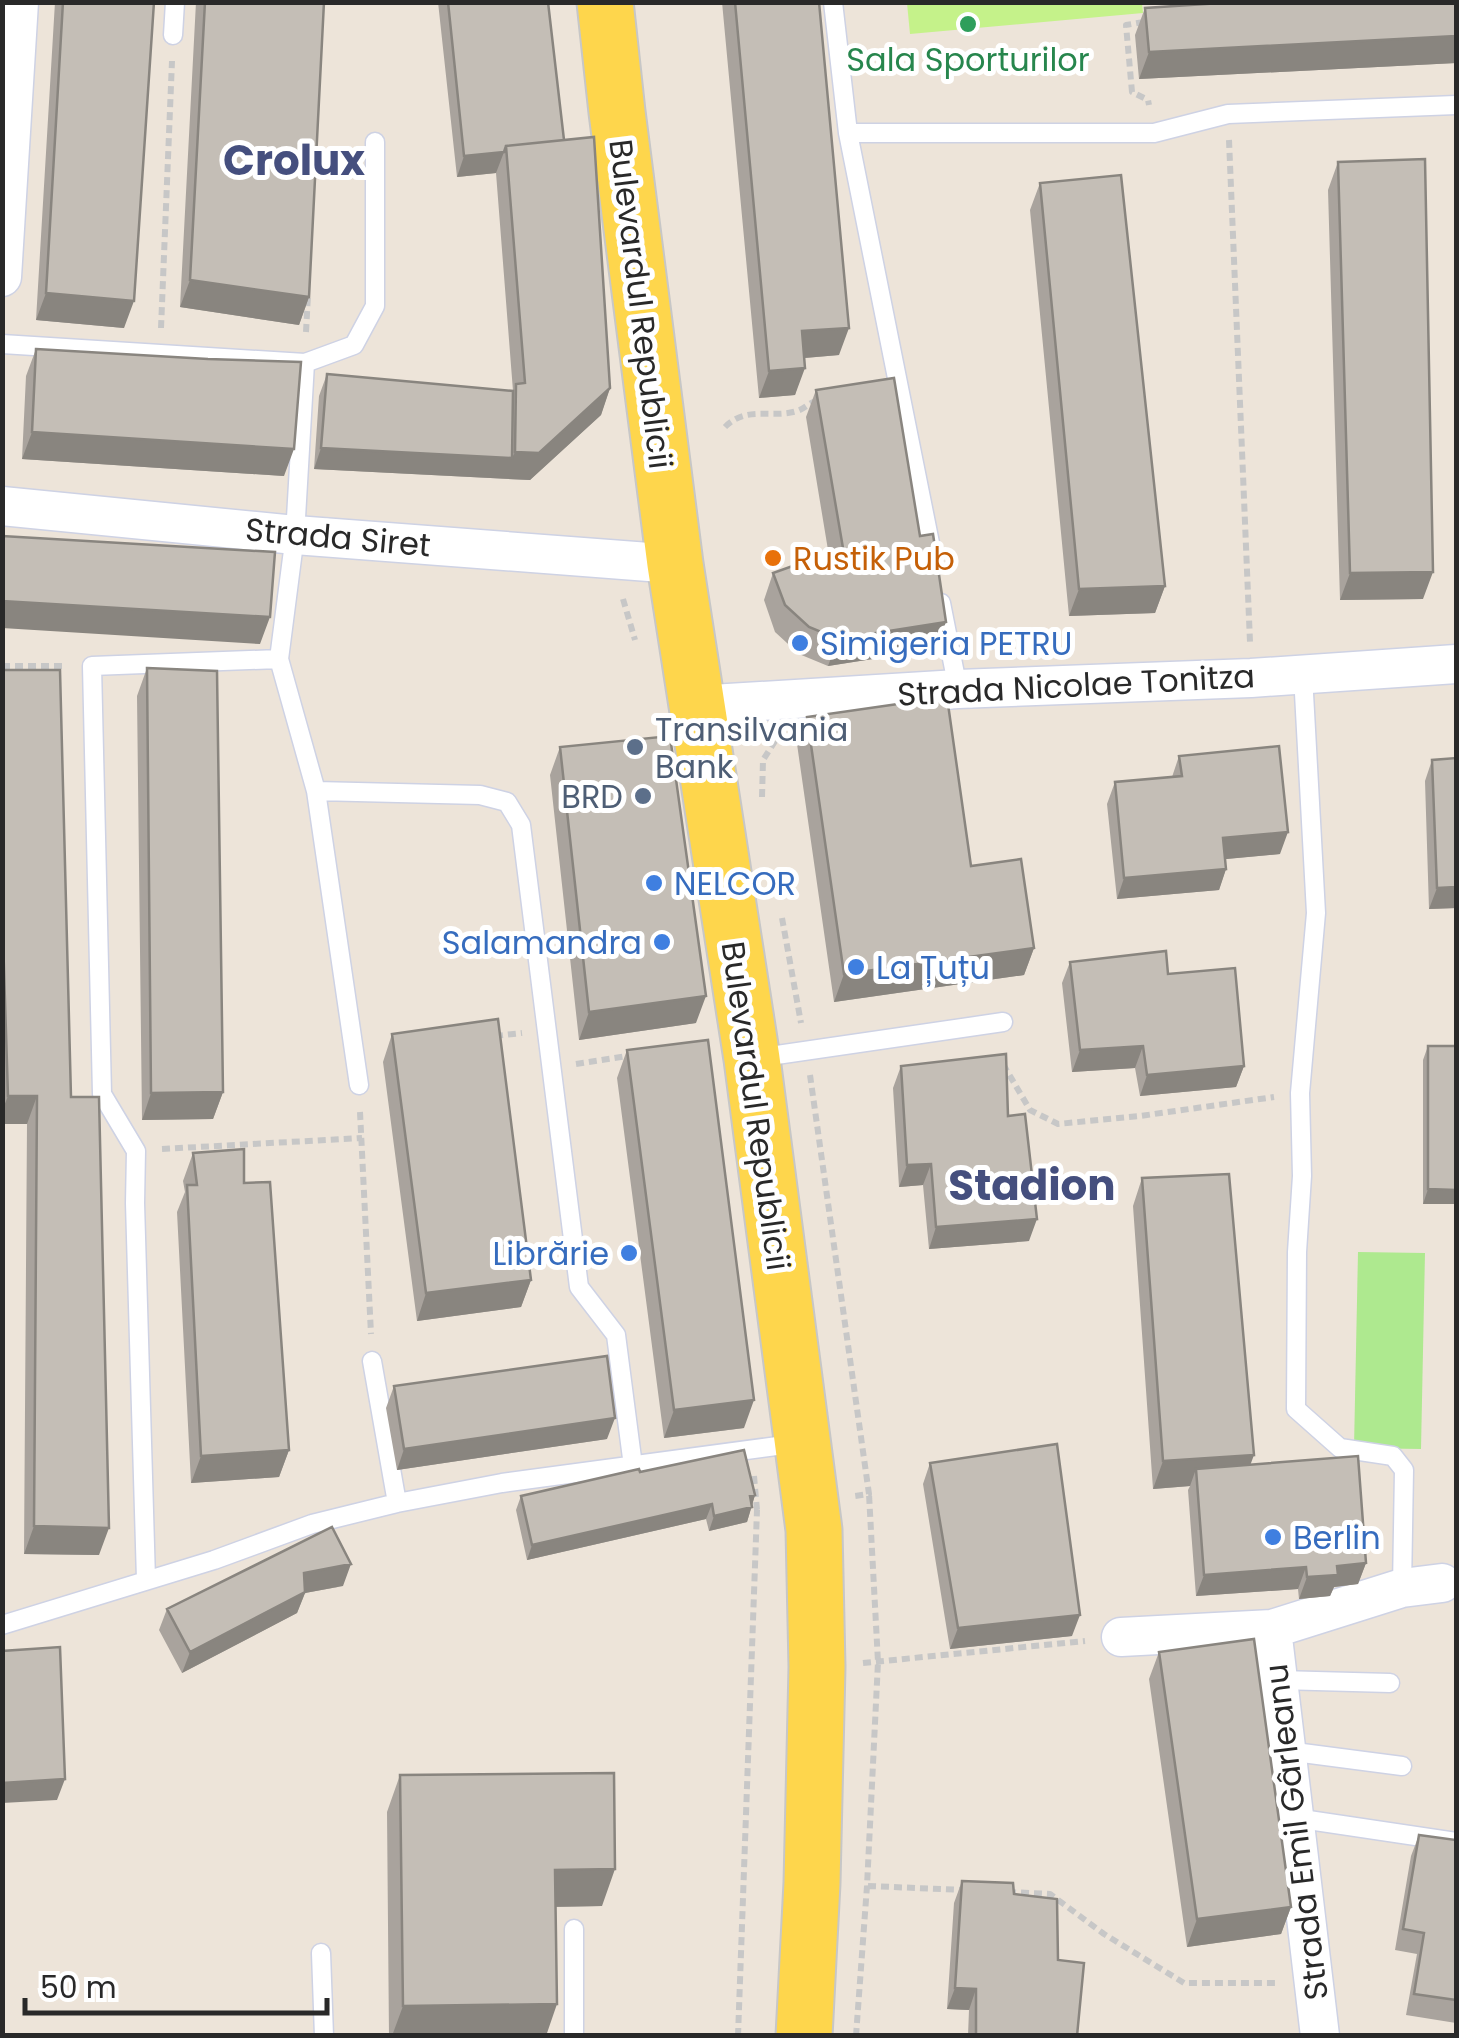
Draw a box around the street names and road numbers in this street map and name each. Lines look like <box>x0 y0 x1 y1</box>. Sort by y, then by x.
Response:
street label: Bulevardul Republicii <box>598 137 684 471</box>
street label: Strada Siret <box>243 506 433 568</box>
street label: Strada Nicolae Tonitza <box>896 653 1256 717</box>
street label: Bulevardul Republicii <box>711 939 801 1273</box>
street label: Strada Emil Gârleanu <box>1253 1661 1339 2003</box>

